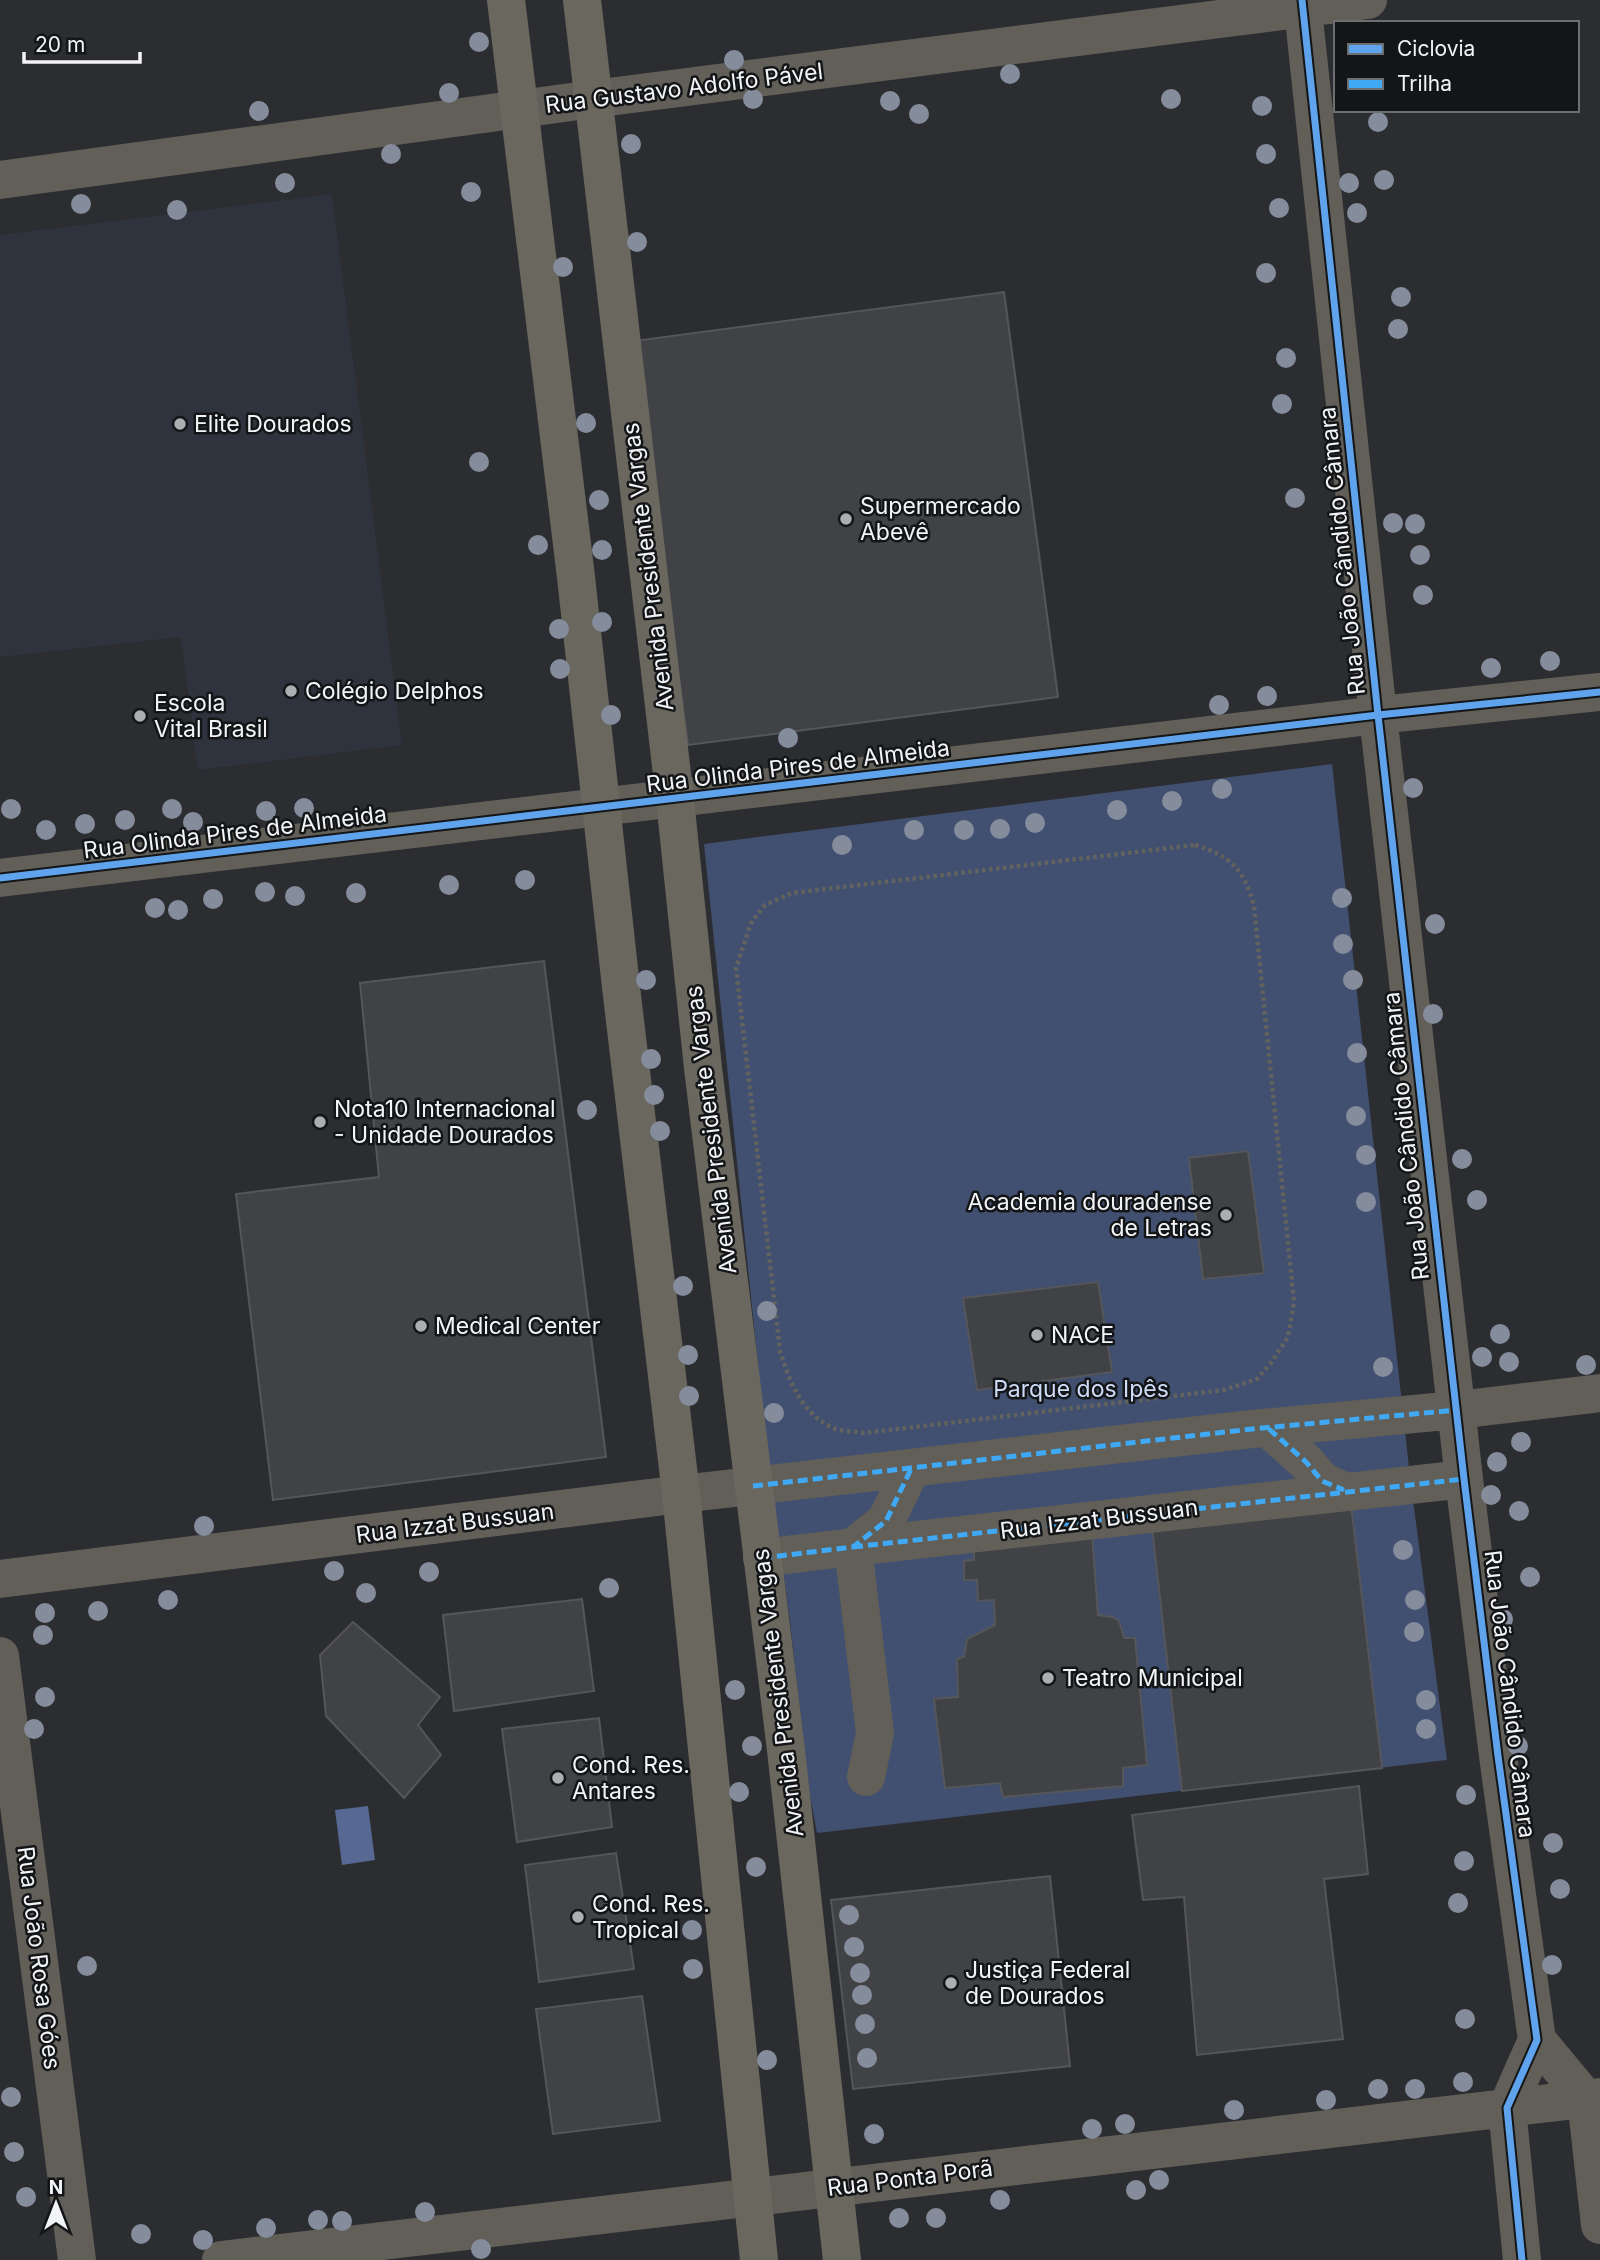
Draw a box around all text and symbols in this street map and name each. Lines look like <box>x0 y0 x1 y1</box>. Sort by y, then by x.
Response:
scale bar <box>24 21 140 65</box>
legend <box>1334 21 1579 112</box>
text: 20 m <box>35 32 85 57</box>
text: Ciclovia <box>1397 36 1475 61</box>
street label: Rua Gustavo Adolfo Pável <box>543 57 825 119</box>
text: Trilha <box>1397 71 1452 96</box>
street label: Rua João Cândido Câmara <box>1313 405 1371 697</box>
place label: Elite Dourados <box>194 410 352 438</box>
marker: Elite Dourados <box>172 416 188 432</box>
street label: Avenida Presidente Vargas <box>616 421 680 713</box>
place label: Supermercado Abevê <box>860 492 1021 546</box>
marker: Supermercado Abevê <box>838 511 854 527</box>
place label: Colégio Delphos <box>305 677 484 705</box>
marker: Colégio Delphos <box>283 683 299 699</box>
place label: Escola Vital Brasil <box>154 689 268 743</box>
marker: Escola Vital Brasil <box>132 708 148 724</box>
street label: Rua Olinda Pires de Almeida <box>645 733 951 799</box>
street label: Rua Olinda Pires de Almeida <box>82 799 388 865</box>
street label: Avenida Presidente Vargas <box>679 984 743 1276</box>
street label: Rua João Cândido Câmara <box>1377 990 1435 1282</box>
place label: Nota10 Internacional - Unidade Dourados <box>334 1095 556 1149</box>
marker: Nota10 Internacional - Unidade Dourados <box>312 1114 328 1130</box>
place label: Academia douradense de Letras <box>968 1188 1212 1242</box>
marker: Academia douradense de Letras <box>1218 1207 1234 1223</box>
place label: Medical Center <box>435 1312 601 1340</box>
marker: Medical Center <box>413 1318 429 1334</box>
place label: NACE <box>1051 1321 1114 1349</box>
marker: NACE <box>1029 1327 1045 1343</box>
park label: Parque dos Ipês <box>993 1375 1169 1403</box>
street label: Rua Izzat Bussuan <box>998 1493 1200 1545</box>
street label: Rua Izzat Bussuan <box>354 1497 556 1549</box>
street label: Avenida Presidente Vargas <box>746 1547 810 1839</box>
street label: Rua João Cândido Câmara <box>1478 1548 1542 1840</box>
place label: Teatro Municipal <box>1062 1664 1243 1692</box>
marker: Teatro Municipal <box>1040 1670 1056 1686</box>
place label: Cond. Res. Antares <box>572 1751 690 1805</box>
marker: Cond. Res. Antares <box>550 1770 566 1786</box>
street label: Rua João Rosa Góes <box>11 1845 67 2071</box>
place label: Cond. Res. Tropical <box>592 1890 710 1944</box>
marker: Cond. Res. Tropical <box>570 1909 586 1925</box>
place label: Justiça Federal de Dourados <box>965 1956 1130 2010</box>
marker: Justiça Federal de Dourados <box>943 1975 959 1991</box>
street label: Rua Ponta Porã <box>826 2154 994 2202</box>
north arrow <box>21 2169 91 2239</box>
text: N <box>49 2176 63 2199</box>

